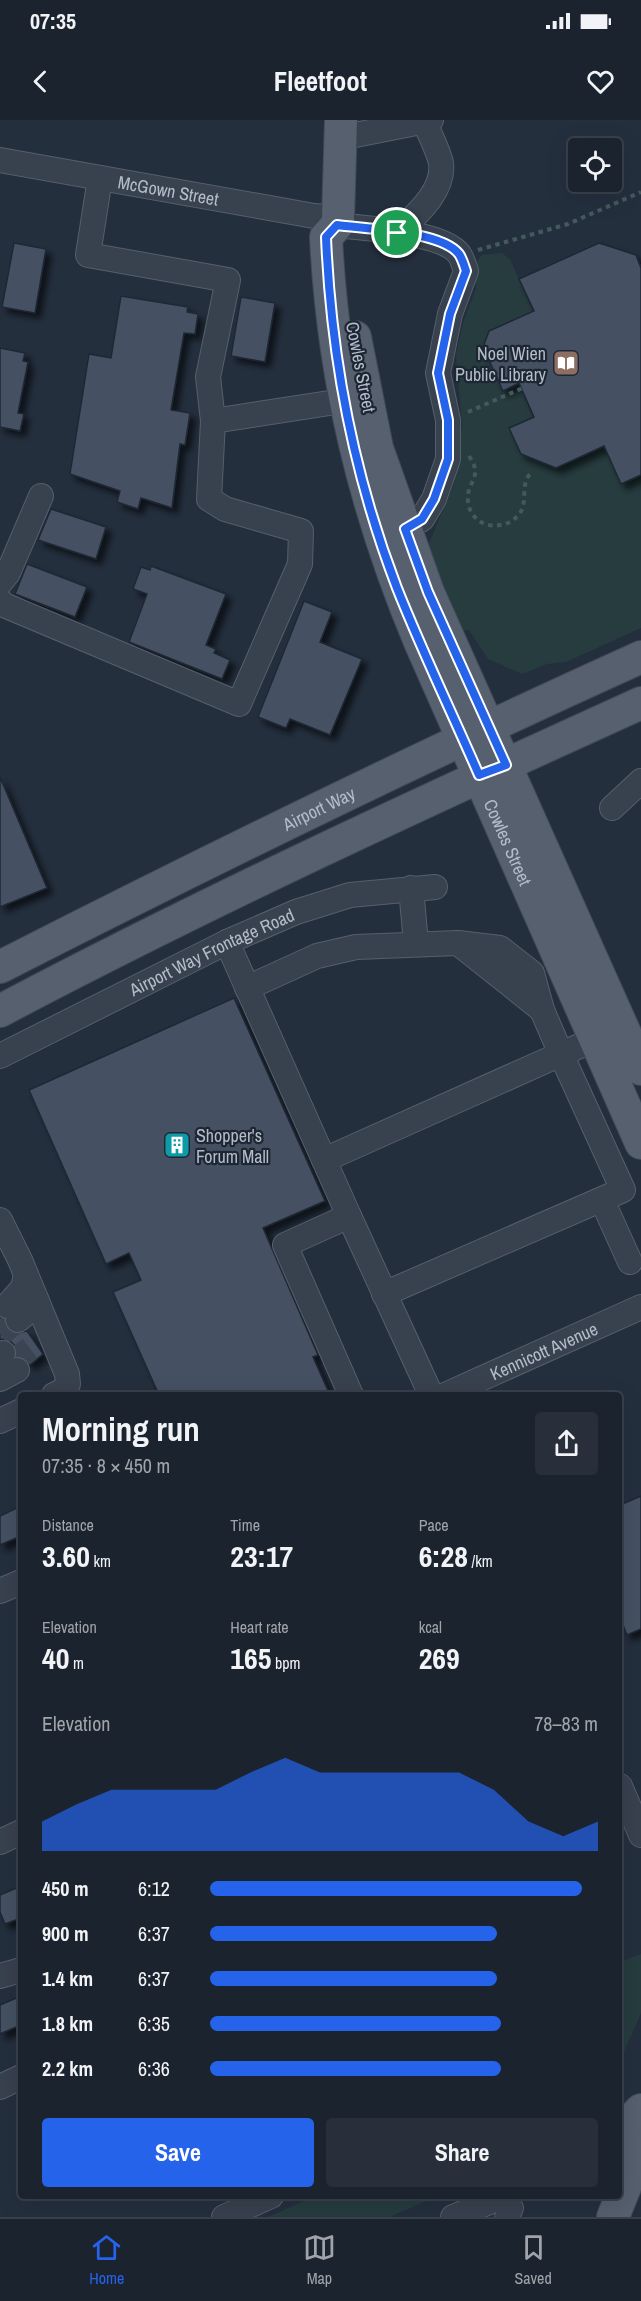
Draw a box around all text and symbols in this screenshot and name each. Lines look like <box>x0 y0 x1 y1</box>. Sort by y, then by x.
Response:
text: 07:35 <box>30 6 76 36</box>
text: Fleetfoot <box>274 63 367 99</box>
icon: back <box>24 65 57 98</box>
icon: heart <box>584 65 617 98</box>
map controls <box>568 138 622 192</box>
button: locate <box>568 138 622 192</box>
street label: McGown Street <box>116 169 221 211</box>
pin <box>371 207 422 258</box>
icon: arrive <box>380 216 413 249</box>
street label: Cowles Street <box>340 320 382 414</box>
place label: Noel Wien Public Library <box>455 341 547 387</box>
library icon: Noel Wien Public Library <box>551 348 581 378</box>
street label: Airport Way <box>277 780 359 837</box>
street label: Cowles Street <box>478 795 538 889</box>
street label: Airport Way Frontage Road <box>124 902 298 1002</box>
place label: Shopper's Forum Mall <box>196 1123 269 1169</box>
building icon: Shopper's Forum Mall <box>162 1130 192 1160</box>
street label: Kennicott Avenue <box>486 1316 601 1386</box>
text: Morning run <box>42 1407 200 1451</box>
button: share <box>535 1412 598 1475</box>
text: 07:35 · 8 × 450 m <box>42 1452 170 1479</box>
text: Distance <box>42 1514 94 1536</box>
text: Time <box>230 1514 260 1536</box>
text: Pace <box>419 1514 449 1536</box>
text: 3.60 <box>42 1536 90 1576</box>
text: 23:17 <box>230 1536 293 1576</box>
text: 6:28 <box>419 1536 468 1576</box>
text: km <box>90 1550 111 1572</box>
text: /km <box>468 1550 493 1572</box>
text: Elevation <box>42 1616 97 1638</box>
text: Heart rate <box>230 1616 289 1638</box>
text: kcal <box>419 1616 442 1638</box>
text: 40 <box>42 1638 69 1678</box>
text: 165 <box>230 1638 271 1678</box>
text: 269 <box>419 1638 460 1678</box>
text: m <box>69 1652 84 1674</box>
text: bpm <box>271 1652 301 1674</box>
text: Elevation <box>42 1710 110 1737</box>
text: 78–83 m <box>534 1710 598 1737</box>
text: 450 m <box>42 1875 89 1902</box>
text: 6:12 <box>138 1875 170 1902</box>
text: 900 m <box>42 1920 89 1947</box>
text: 6:37 <box>138 1920 170 1947</box>
text: 1.4 km <box>42 1965 93 1992</box>
text: 6:37 <box>138 1965 170 1992</box>
text: 1.8 km <box>42 2010 93 2037</box>
text: 6:35 <box>138 2010 170 2037</box>
text: 2.2 km <box>42 2055 93 2082</box>
text: 6:36 <box>138 2055 170 2082</box>
button: Save <box>42 2118 314 2187</box>
button: Share <box>326 2118 598 2187</box>
tab: Home <box>89 2231 124 2289</box>
tab: Map <box>303 2231 336 2289</box>
tab: Saved <box>514 2231 552 2289</box>

